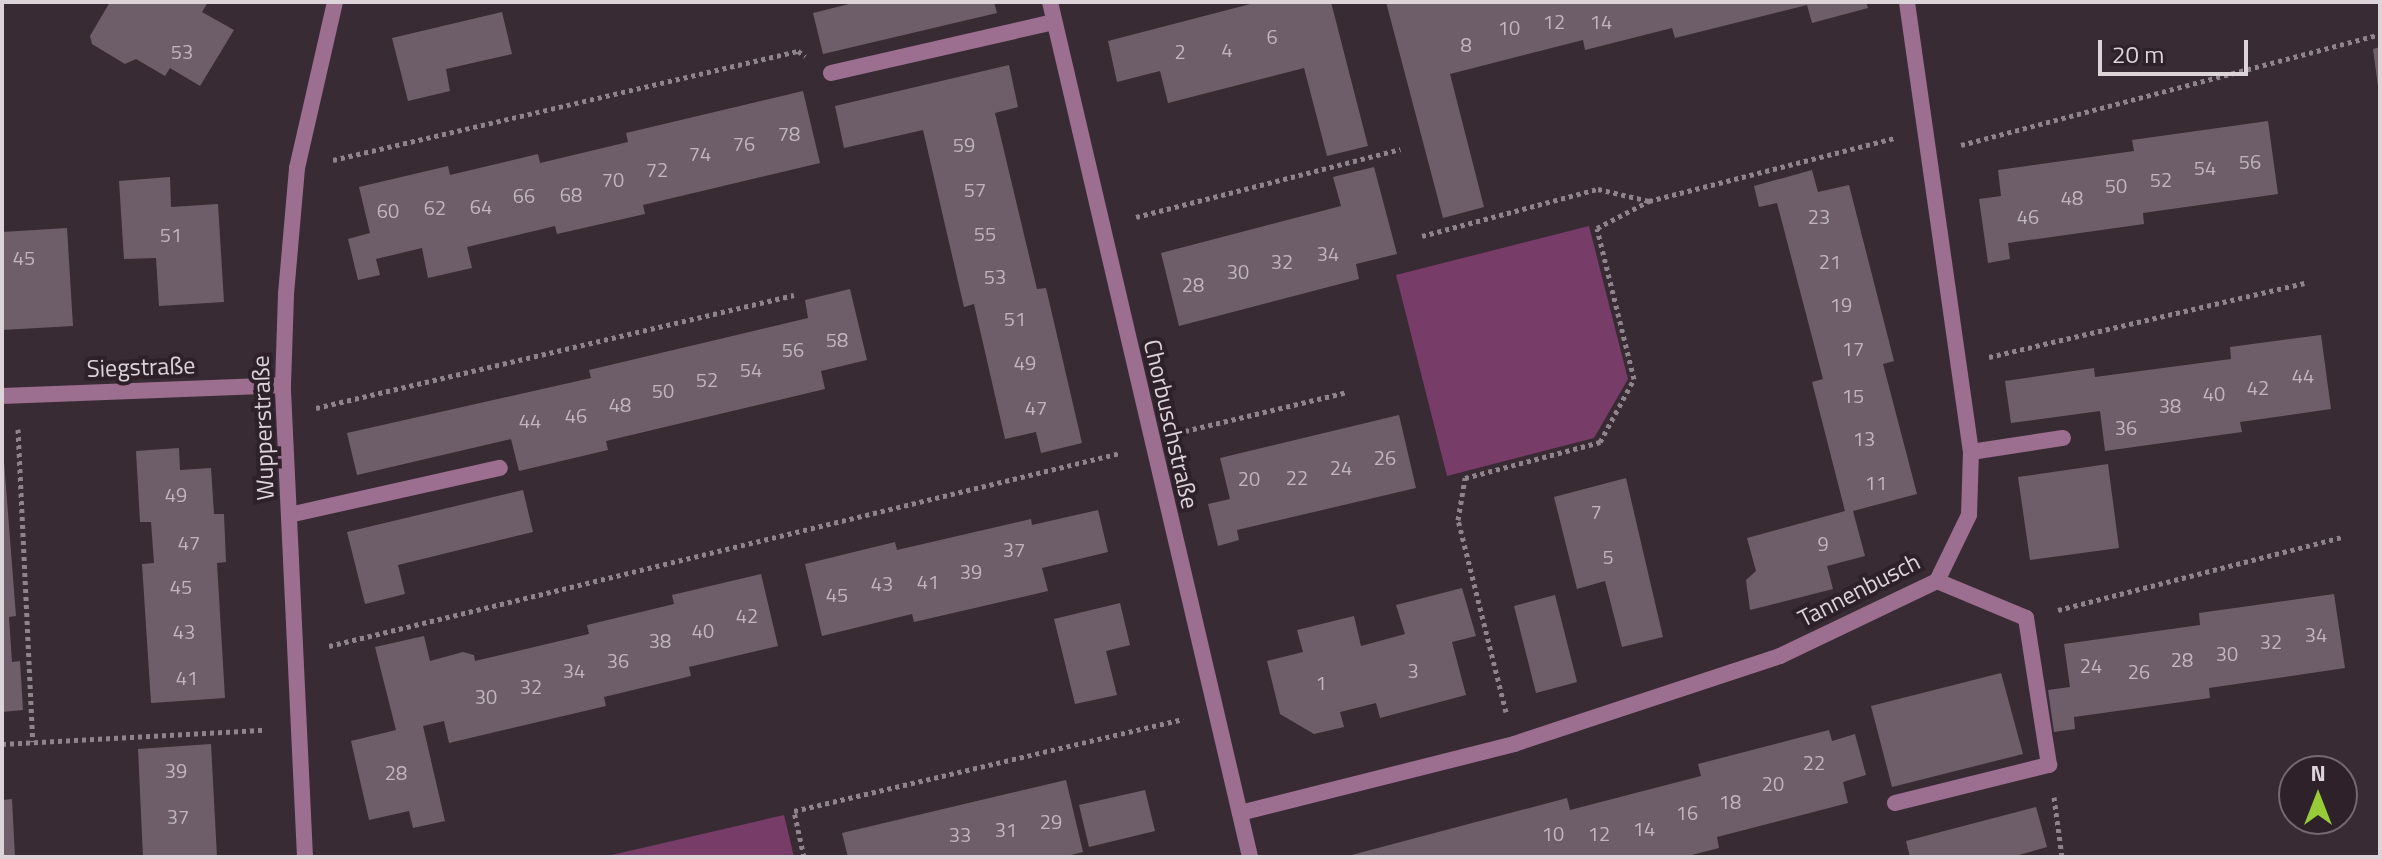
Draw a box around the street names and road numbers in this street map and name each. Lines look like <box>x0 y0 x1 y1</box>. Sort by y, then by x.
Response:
street label: Chorbuschstraße <box>1138 337 1204 511</box>
street label: Siegstraße <box>86 351 196 383</box>
street label: Wupperstraße <box>246 355 280 501</box>
street label: Tannenbusch <box>1793 547 1925 633</box>

